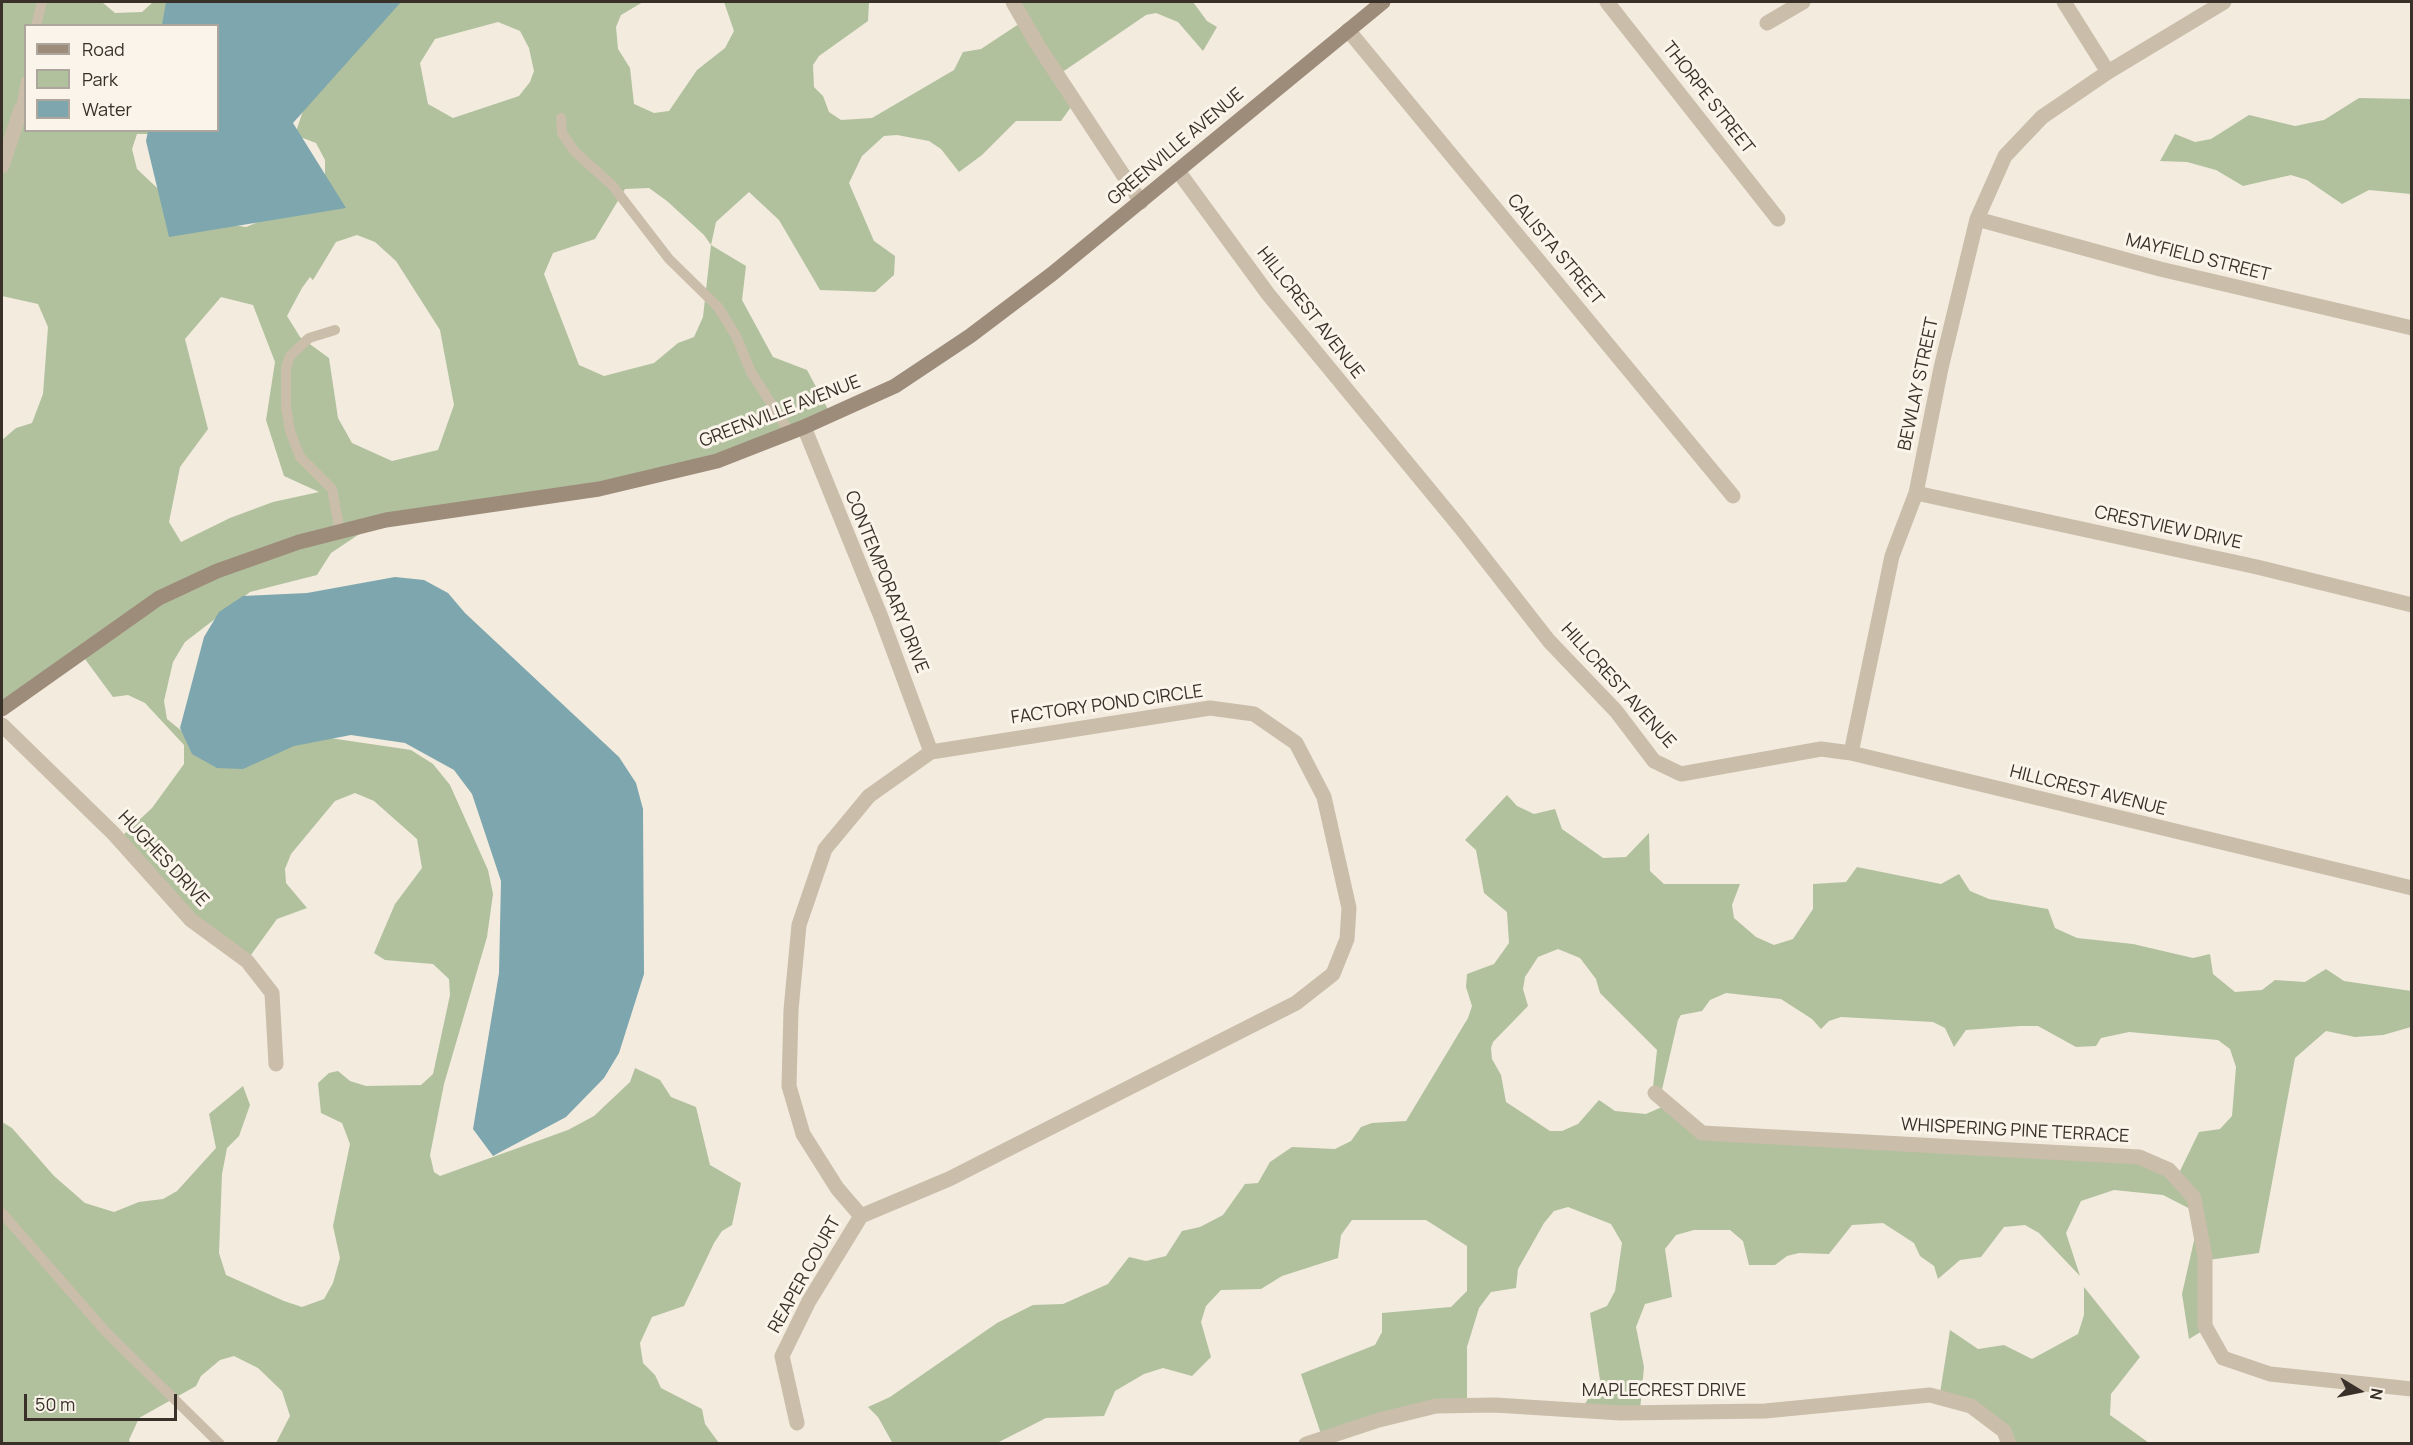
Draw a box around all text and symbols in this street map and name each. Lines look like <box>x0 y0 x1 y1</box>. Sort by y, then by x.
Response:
legend <box>24 24 219 132</box>
text: Road <box>82 37 125 61</box>
street label: THORPE STREET <box>1657 38 1759 158</box>
text: Park <box>82 67 118 91</box>
street label: GREENVILLE AVENUE <box>1104 84 1248 210</box>
text: Water <box>82 97 132 121</box>
street label: CALISTA STREET <box>1502 190 1608 310</box>
street label: MAYFIELD STREET <box>2123 230 2273 286</box>
street label: HILLCREST AVENUE <box>1252 243 1368 383</box>
street label: BEWLAY STREET <box>1894 315 1944 453</box>
street label: GREENVILLE AVENUE <box>696 371 864 453</box>
street label: CONTEMPORARY DRIVE <box>840 488 932 676</box>
street label: CRESTVIEW DRIVE <box>2092 502 2244 554</box>
street label: HILLCREST AVENUE <box>1556 619 1680 753</box>
street label: FACTORY POND CIRCLE <box>1010 681 1204 729</box>
street label: HILLCREST AVENUE <box>2007 761 2169 821</box>
street label: HUGHES DRIVE <box>113 807 213 911</box>
street label: WHISPERING PINE TERRACE <box>1900 1114 2130 1148</box>
street label: REAPER COURT <box>764 1213 846 1337</box>
north arrow <box>2329 1361 2389 1421</box>
street label: MAPLECREST DRIVE <box>1582 1380 1746 1402</box>
scale bar <box>27 1382 180 1420</box>
text: N <box>2365 1387 2389 1402</box>
text: 50 m <box>35 1392 75 1416</box>

